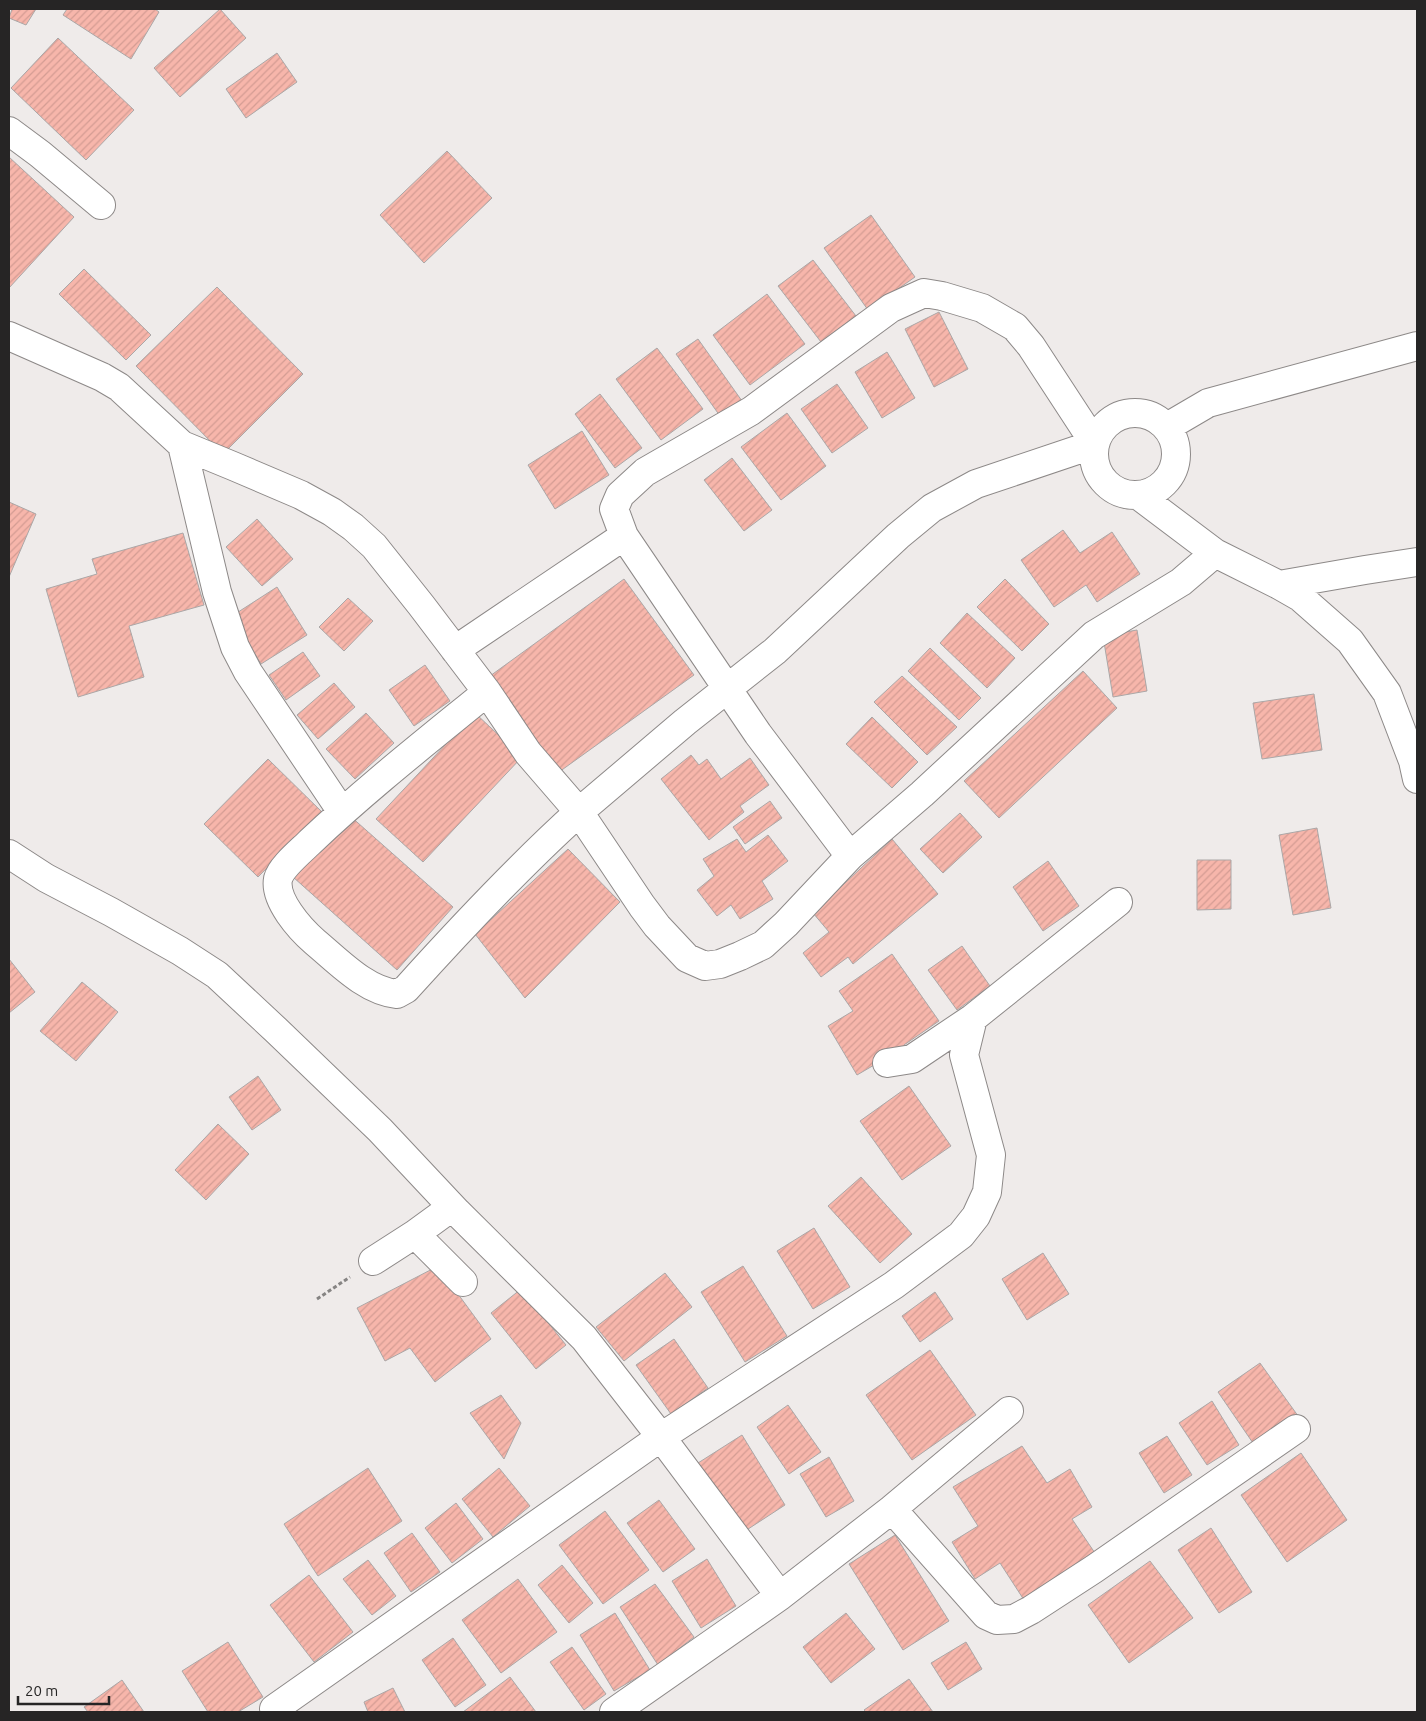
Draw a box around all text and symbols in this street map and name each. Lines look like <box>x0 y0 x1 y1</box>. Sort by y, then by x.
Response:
scale bar <box>18 1674 109 1706</box>
text: 20 m <box>25 1682 58 1699</box>

